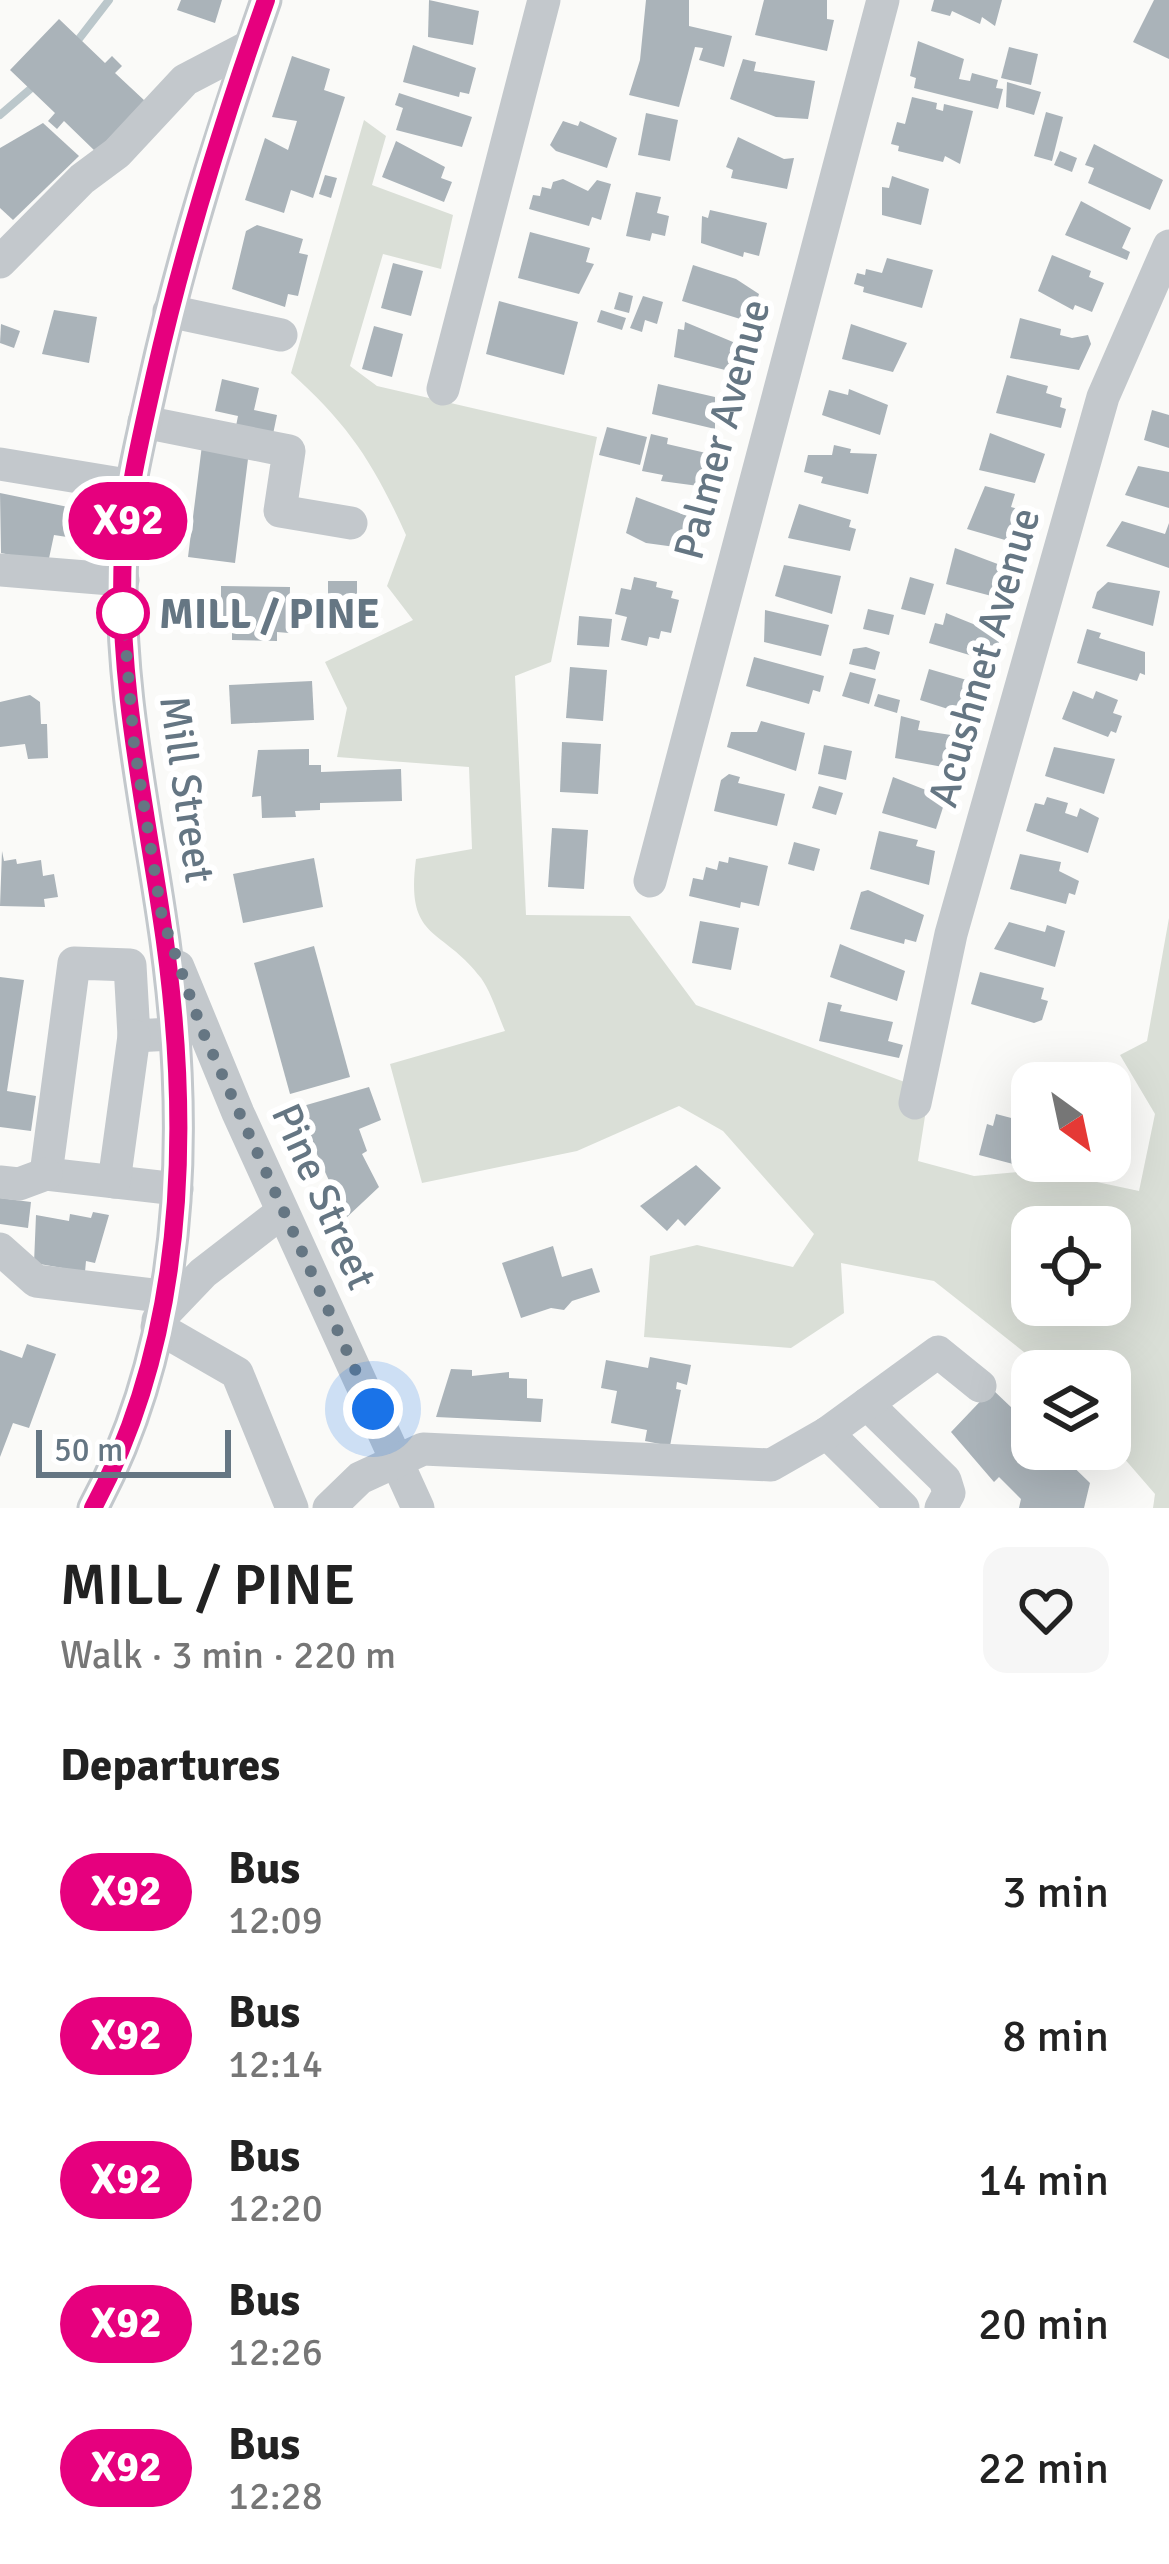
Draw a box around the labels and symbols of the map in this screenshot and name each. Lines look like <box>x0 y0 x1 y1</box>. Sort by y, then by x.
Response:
street label: Palmer Avenue <box>663 294 782 565</box>
line badge: X92 <box>59 482 197 560</box>
street label: Acushnet Avenue <box>917 502 1051 813</box>
marker: MILL / PINE <box>98 588 148 638</box>
place label: MILL / PINE <box>159 589 380 640</box>
street label: Mill Street <box>148 692 225 886</box>
north arrow <box>1011 1062 1131 1182</box>
street label: Pine Street <box>260 1096 387 1297</box>
your location <box>343 1379 403 1439</box>
scale bar <box>36 1424 231 1477</box>

